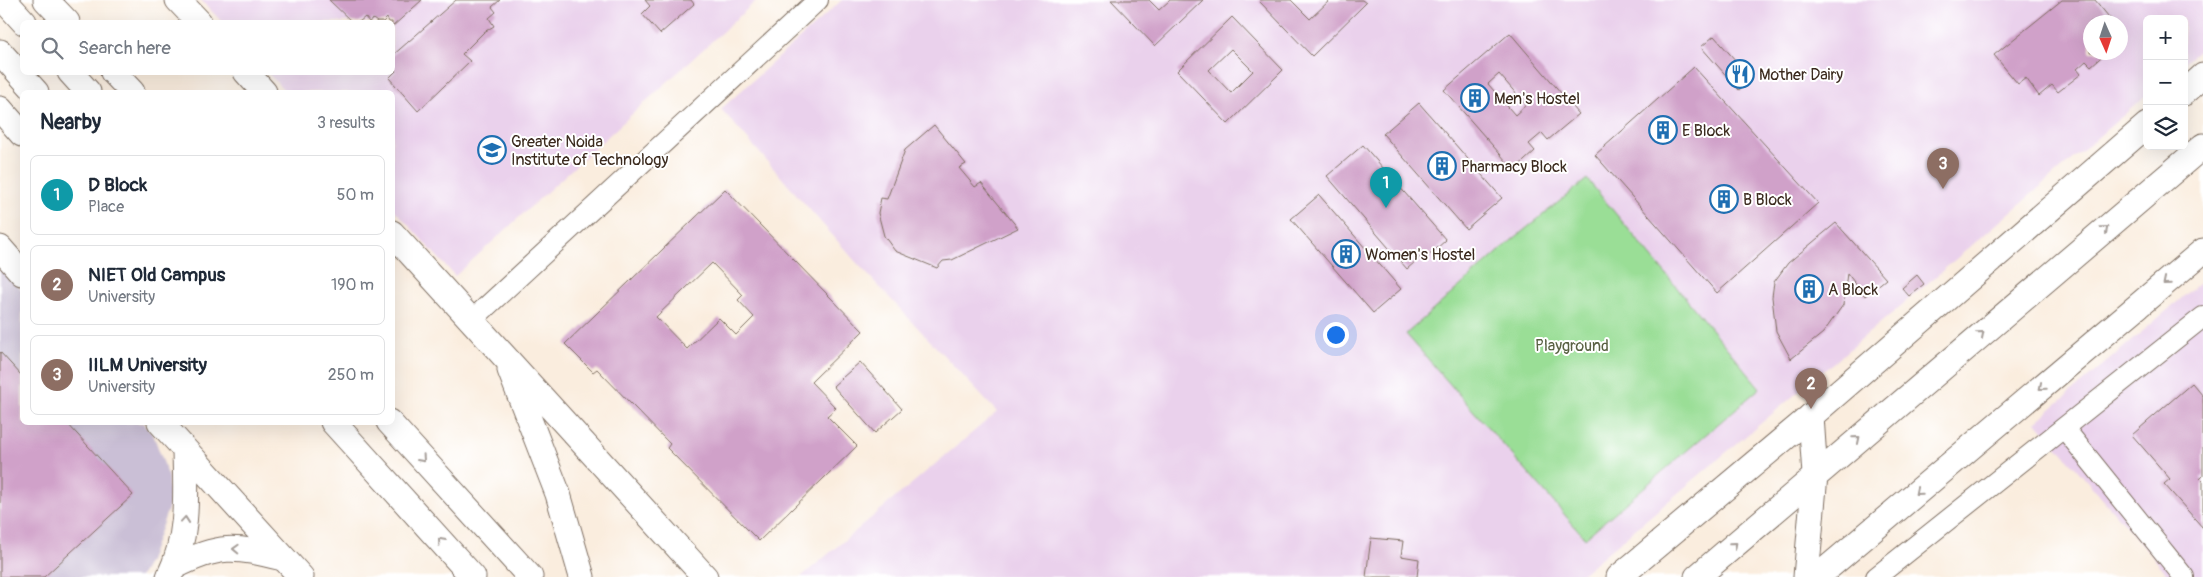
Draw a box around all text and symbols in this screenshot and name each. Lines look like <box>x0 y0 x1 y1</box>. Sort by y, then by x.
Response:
north arrow <box>2083 15 2128 60</box>
map controls <box>2143 15 2188 150</box>
button: + <box>2143 15 2188 60</box>
search box <box>20 20 395 75</box>
icon: search <box>38 34 66 62</box>
text: Search here <box>78 36 171 60</box>
restaurant icon: Mother Dairy <box>1725 59 1755 89</box>
button: − <box>2143 60 2188 105</box>
place label: Mother Dairy <box>1759 65 1843 85</box>
building icon: Men's Hostel <box>1460 83 1490 113</box>
place label: Men's Hostel <box>1494 89 1580 109</box>
button: layers <box>2143 105 2188 150</box>
text: Nearby <box>40 109 101 136</box>
text: 3 results <box>317 113 375 133</box>
building icon: E Block <box>1648 115 1678 145</box>
place label: E Block <box>1682 121 1730 141</box>
place label: Greater Noida Institute of Technology <box>511 132 668 170</box>
school or university icon: Greater Noida Institute of Technology <box>477 135 507 165</box>
pin: 3 <box>1927 148 1959 189</box>
building icon: Pharmacy Block <box>1427 151 1457 181</box>
place label: Pharmacy Block <box>1461 157 1567 177</box>
pin: 1 <box>1370 167 1402 208</box>
text: D Block <box>88 173 147 197</box>
building icon: B Block <box>1709 184 1739 214</box>
text: 1 <box>54 185 60 205</box>
text: 50 m <box>337 185 374 205</box>
place label: B Block <box>1743 190 1792 210</box>
text: Place <box>88 197 124 217</box>
one-way arrow <box>2099 227 2108 235</box>
building icon: Women's Hostel <box>1331 239 1361 269</box>
place label: Women's Hostel <box>1365 245 1475 265</box>
text: NIET Old Campus <box>88 263 225 287</box>
building icon: A Block <box>1794 274 1824 304</box>
text: 2 <box>53 275 61 295</box>
text: 190 m <box>331 275 374 295</box>
one-way arrow <box>2162 276 2171 285</box>
place label: A Block <box>1828 280 1878 300</box>
text: University <box>88 287 155 307</box>
your location <box>1323 322 1349 348</box>
one-way arrow <box>1975 332 1984 340</box>
park label: Playground <box>1535 336 1609 356</box>
text: IILM University <box>88 353 207 377</box>
text: 3 <box>53 365 61 385</box>
text: 250 m <box>328 365 374 385</box>
pin: 2 <box>1795 368 1827 409</box>
text: University <box>88 377 155 397</box>
one-way arrow <box>2038 381 2047 390</box>
one-way arrow <box>1851 437 1860 445</box>
one-way arrow <box>416 453 425 462</box>
one-way arrow <box>1914 486 1923 495</box>
one-way arrow <box>179 516 190 524</box>
one-way arrow <box>437 537 446 546</box>
one-way arrow <box>1728 542 1737 551</box>
one-way arrow <box>231 544 239 555</box>

